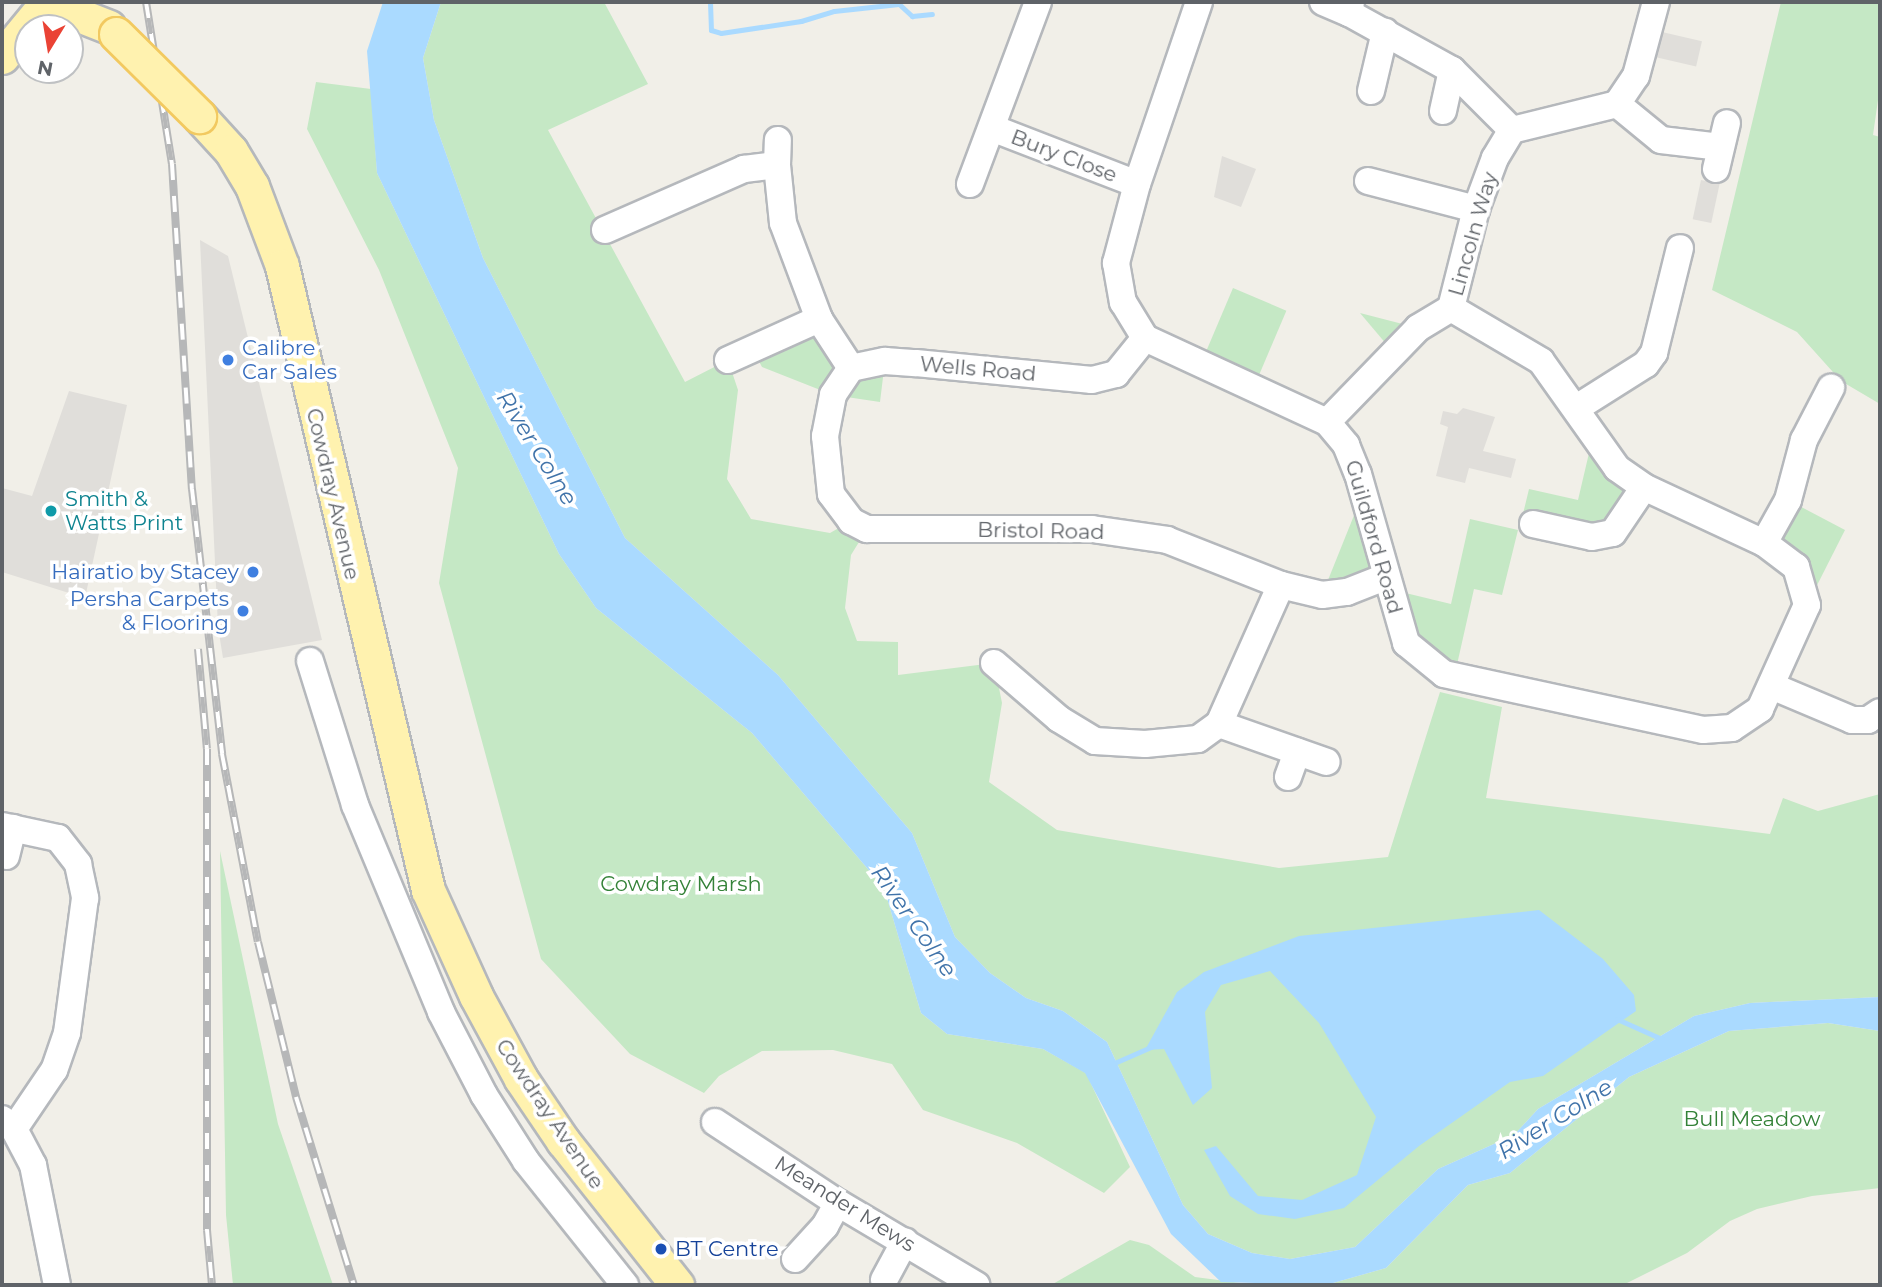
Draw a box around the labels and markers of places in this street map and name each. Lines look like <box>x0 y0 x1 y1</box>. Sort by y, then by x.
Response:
place label: Calibre Car Sales <box>242 335 337 385</box>
marker: Calibre Car Sales <box>220 352 236 368</box>
place label: Smith & Watts Print <box>65 486 183 536</box>
marker: Smith & Watts Print <box>43 503 59 519</box>
place label: Hairatio by Stacey <box>51 559 239 585</box>
marker: Hairatio by Stacey <box>245 564 261 580</box>
place label: Persha Carpets & Flooring <box>70 586 229 636</box>
marker: Persha Carpets & Flooring <box>235 603 251 619</box>
place label: BT Centre <box>675 1236 779 1262</box>
marker: BT Centre <box>653 1241 669 1257</box>

